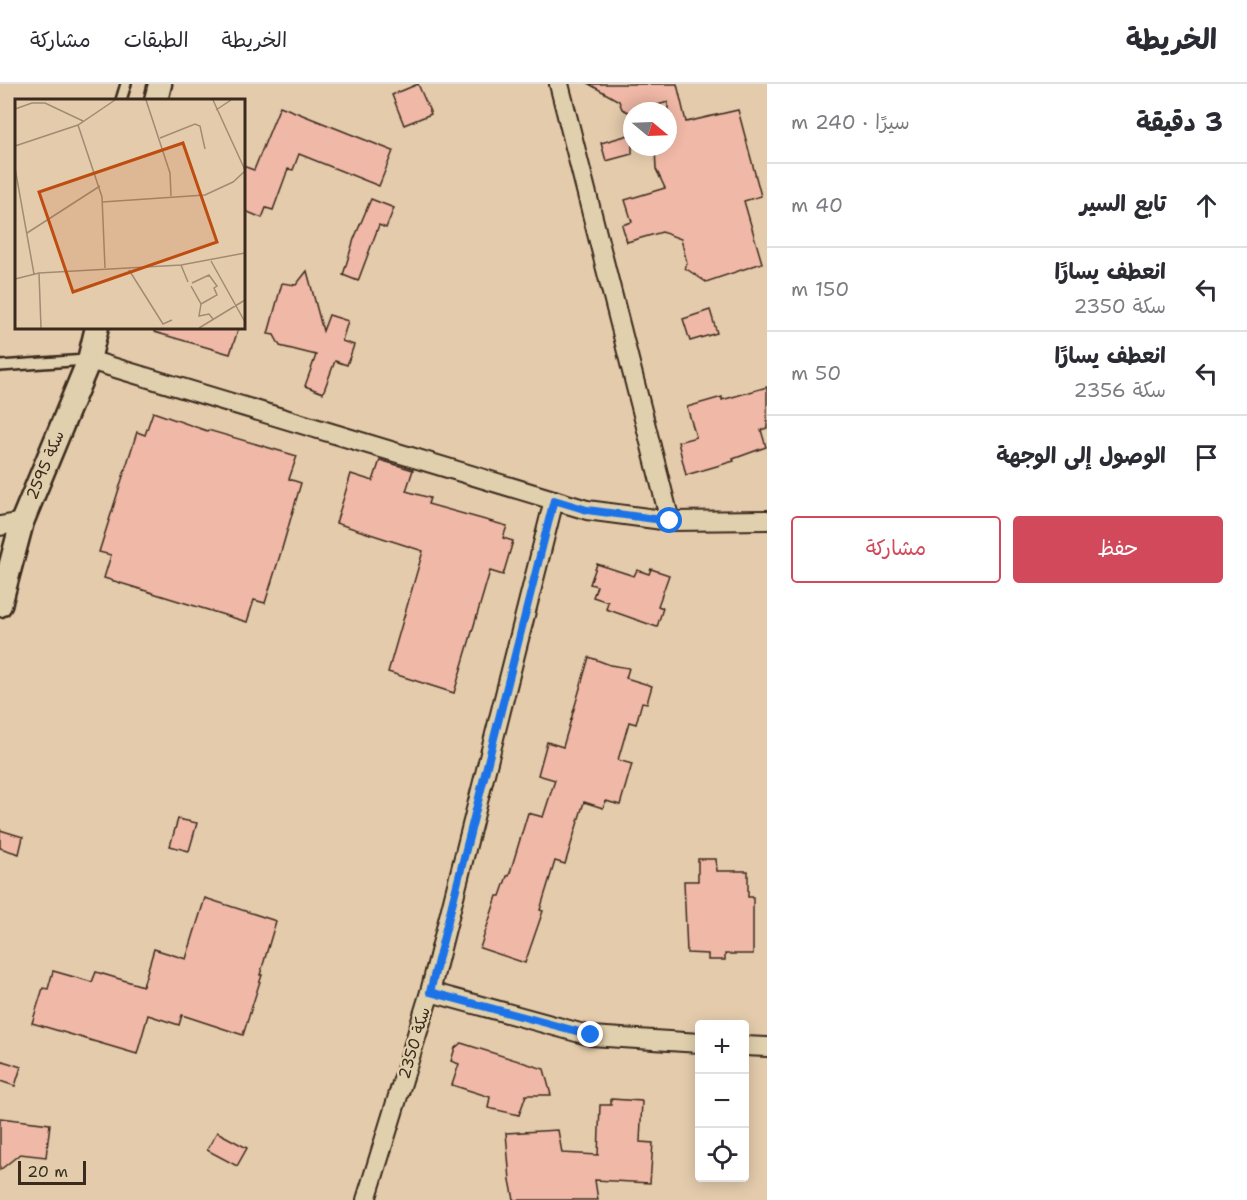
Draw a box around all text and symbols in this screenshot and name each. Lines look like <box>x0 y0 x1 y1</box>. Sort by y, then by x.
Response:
text: الخريطة <box>1126 20 1217 58</box>
text: مشاركة <box>30 26 91 54</box>
text: الطبقات <box>124 26 189 54</box>
text: الخريطة <box>222 26 287 54</box>
inset map <box>15 99 244 328</box>
north arrow <box>623 102 677 156</box>
text: 3 دقيقة <box>1136 104 1223 139</box>
text: سيرًا · 240 m <box>791 109 910 135</box>
text: تابع السير <box>1080 189 1166 218</box>
icon: ahead <box>1190 189 1223 222</box>
text: 40 m <box>791 192 843 218</box>
text: انعطف يسارًا <box>1054 257 1166 286</box>
icon: left <box>1190 273 1223 306</box>
text: 150 m <box>791 276 849 302</box>
text: سكة 2350 <box>1073 293 1166 319</box>
text: انعطف يسارًا <box>1054 341 1166 370</box>
icon: left <box>1190 357 1223 390</box>
text: 50 m <box>791 360 841 386</box>
text: سكة 2356 <box>1074 377 1166 403</box>
street label: سكة 2595 <box>21 427 69 503</box>
text: الوصول إلى الوجهة <box>996 441 1166 470</box>
icon: arrive <box>1190 441 1223 474</box>
route start <box>656 507 682 533</box>
button: مشاركة <box>791 516 1001 583</box>
button: حفظ <box>1013 516 1223 583</box>
street label: سكة 2350 <box>393 1005 435 1081</box>
map controls <box>695 1020 749 1182</box>
button: + <box>695 1020 749 1074</box>
route end <box>577 1021 603 1047</box>
button: − <box>695 1074 749 1128</box>
button: locate <box>695 1128 749 1182</box>
scale bar <box>18 1158 86 1186</box>
text: 20 m <box>27 1161 68 1182</box>

